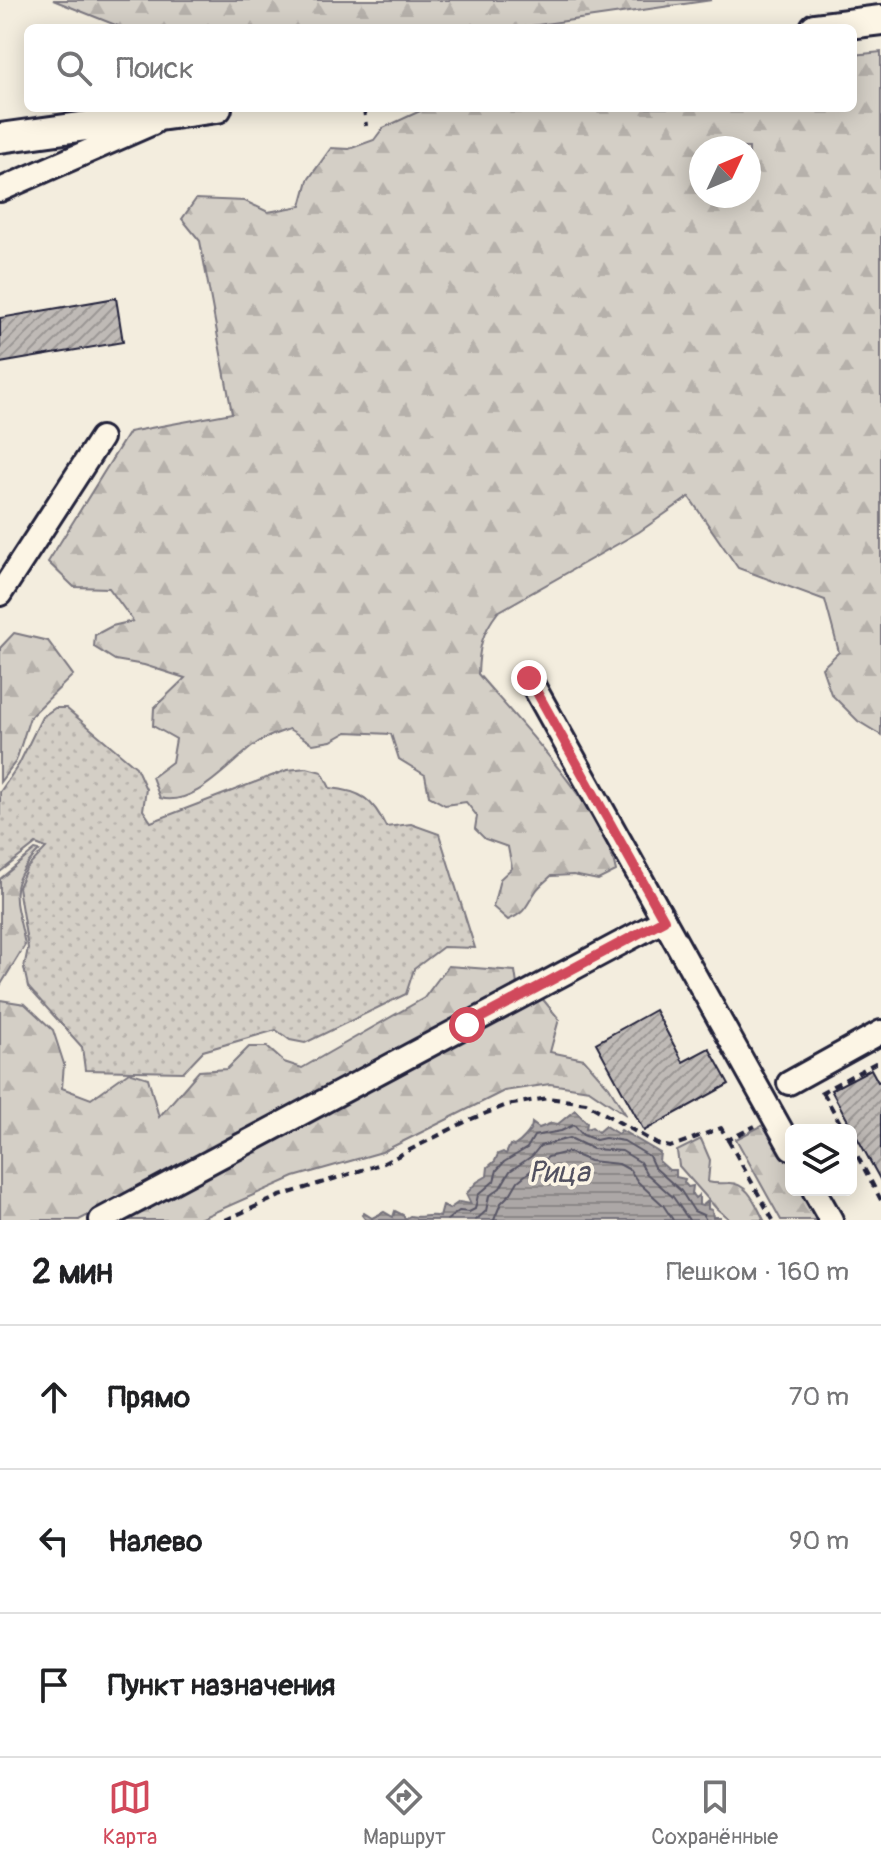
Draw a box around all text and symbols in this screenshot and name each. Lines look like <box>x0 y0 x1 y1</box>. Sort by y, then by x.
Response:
search box <box>24 24 857 112</box>
icon: search <box>52 46 96 90</box>
text: Поиск <box>116 50 194 87</box>
north arrow <box>689 136 761 208</box>
route end <box>511 660 547 696</box>
route start <box>449 1007 485 1043</box>
map controls <box>785 1124 857 1196</box>
button: layers <box>785 1124 857 1196</box>
water label: Рица <box>528 1154 592 1191</box>
text: 2 мин <box>32 1251 113 1294</box>
text: Пешком · 160 m <box>666 1256 849 1288</box>
icon: ahead <box>32 1375 76 1419</box>
text: Прямо <box>108 1379 190 1416</box>
text: 70 m <box>789 1381 849 1413</box>
icon: left <box>32 1519 76 1563</box>
text: Налево <box>108 1523 202 1560</box>
text: 90 m <box>789 1525 849 1557</box>
icon: arrive <box>32 1663 76 1707</box>
text: Пункт назначения <box>108 1667 335 1704</box>
tab: Карта <box>103 1775 157 1851</box>
tab: Маршрут <box>363 1775 446 1851</box>
tab: Сохранённые <box>651 1775 778 1851</box>

